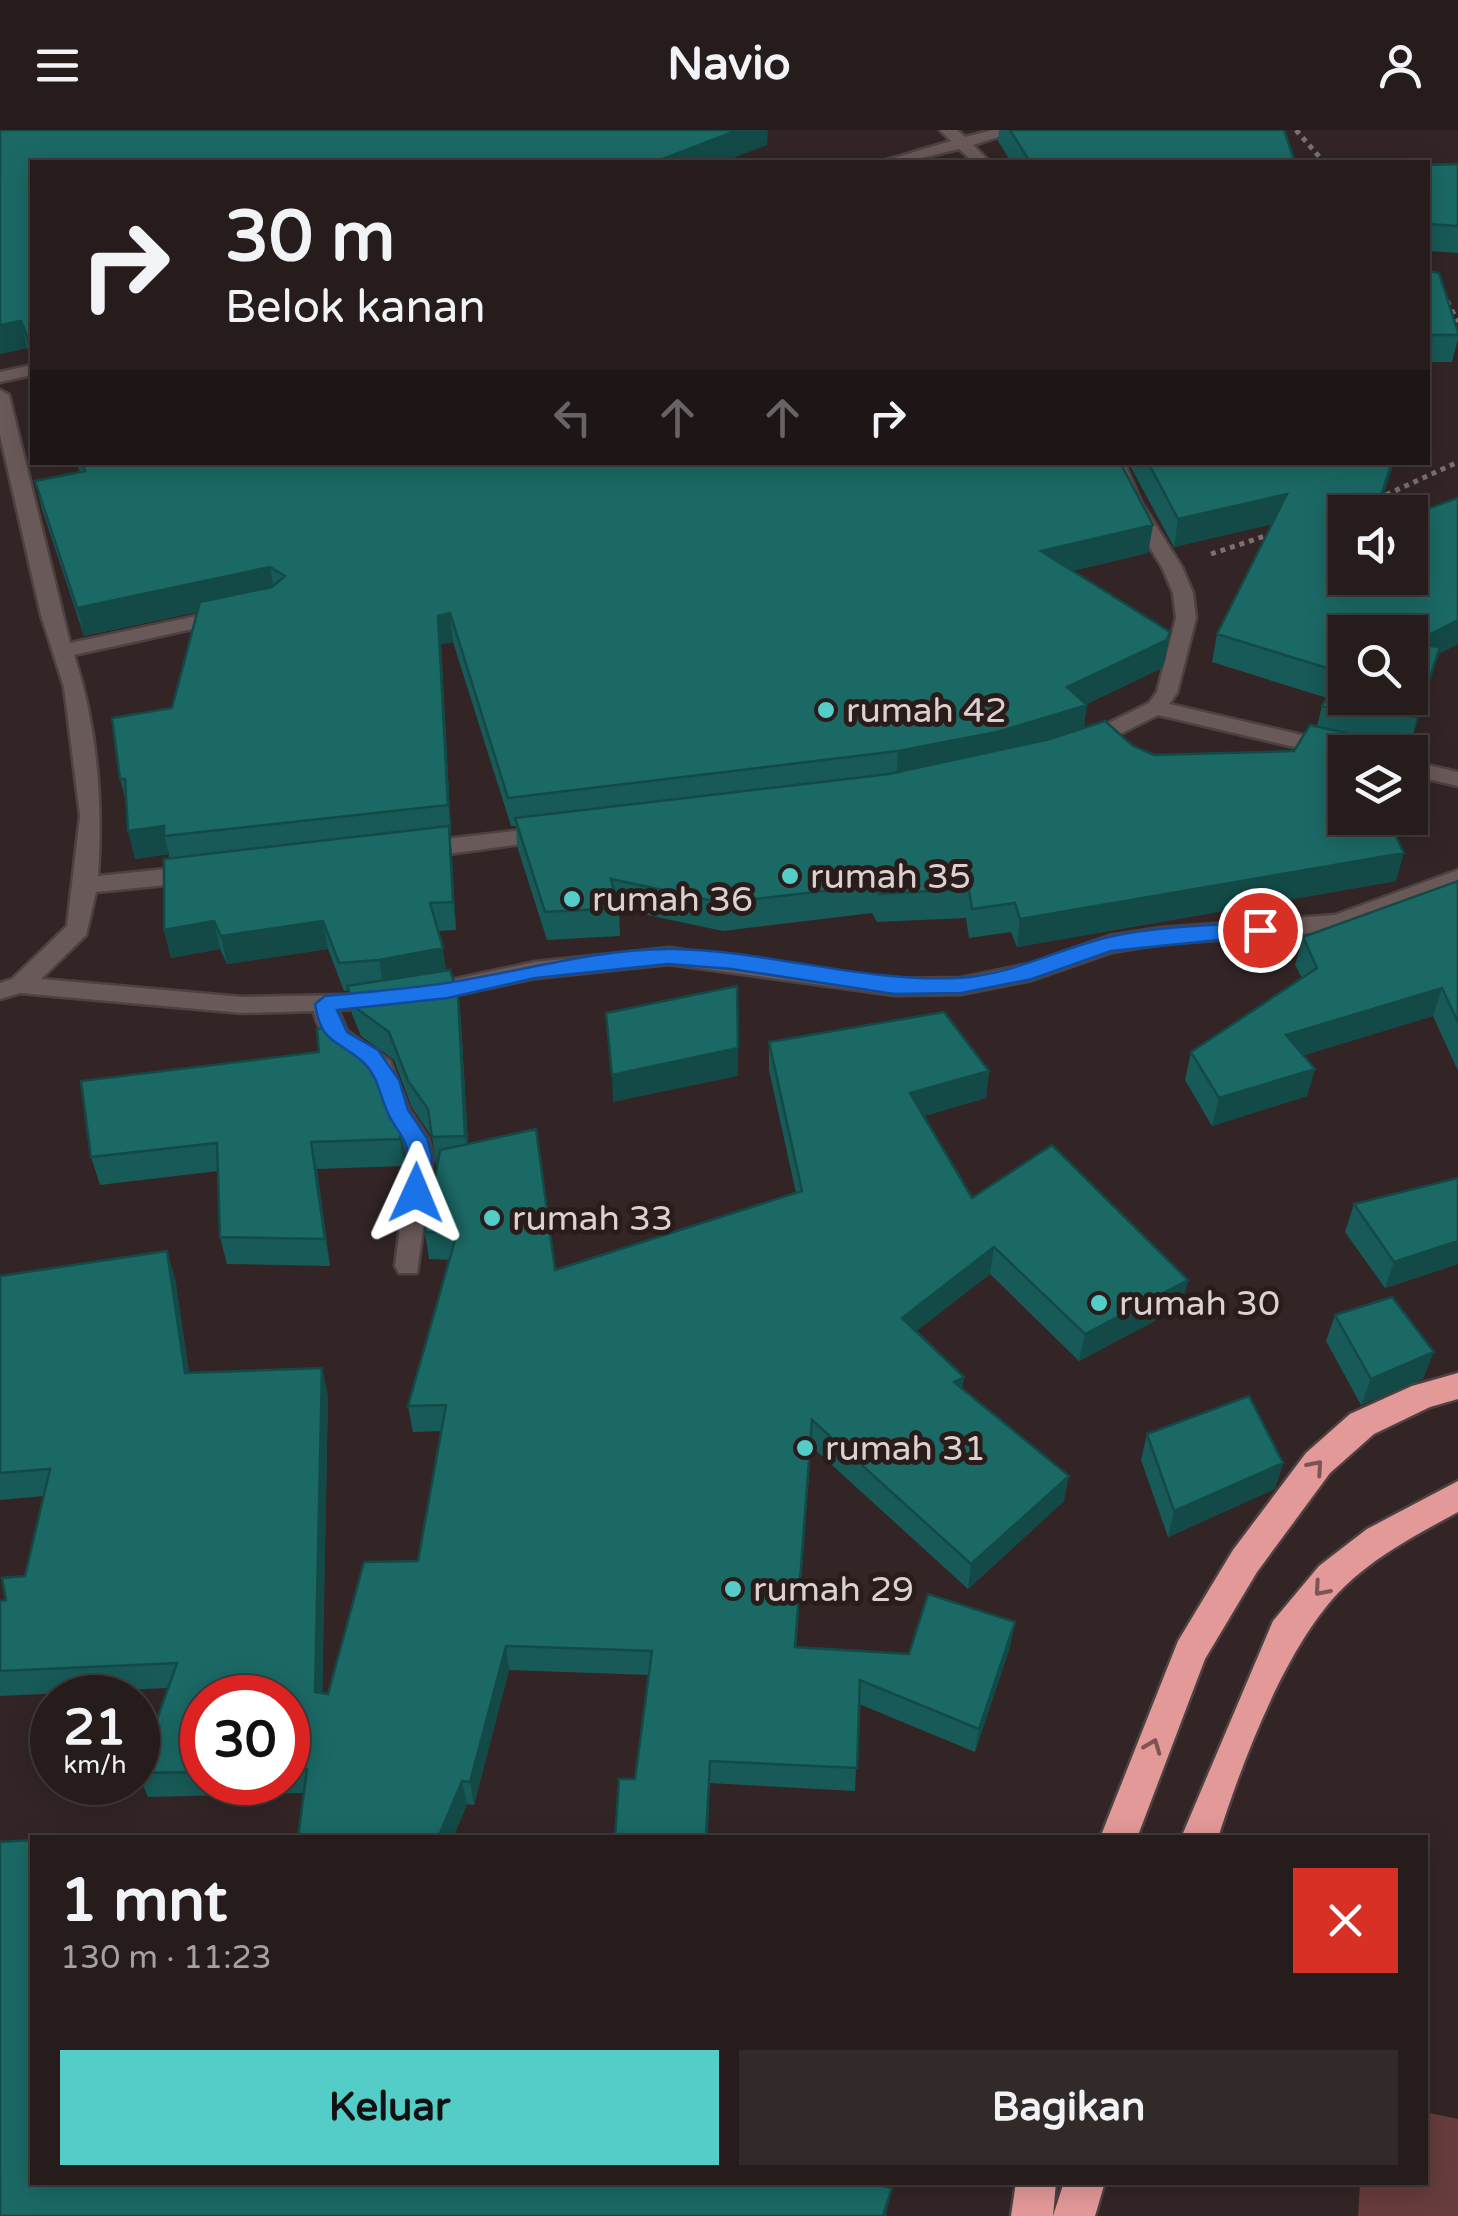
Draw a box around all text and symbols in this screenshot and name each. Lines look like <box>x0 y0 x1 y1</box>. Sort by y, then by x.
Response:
icon: menu <box>30 38 85 93</box>
text: Navio <box>667 38 791 92</box>
icon: person <box>1373 38 1428 93</box>
text: 30 m <box>225 196 395 280</box>
icon: right <box>60 200 190 330</box>
text: Belok kanan <box>225 281 486 335</box>
icon: left <box>545 390 600 445</box>
icon: ahead <box>650 390 705 445</box>
icon: ahead <box>755 390 810 445</box>
icon: right <box>860 390 915 445</box>
map controls <box>1328 495 1428 835</box>
button: sound <box>1328 495 1428 595</box>
button: search <box>1328 615 1428 715</box>
place label: rumah 42 <box>846 690 1007 732</box>
marker: rumah 42 <box>815 699 837 721</box>
button: layers <box>1328 735 1428 835</box>
place label: rumah 35 <box>810 856 971 898</box>
marker: rumah 35 <box>779 865 801 887</box>
place label: rumah 36 <box>592 879 753 921</box>
marker: rumah 36 <box>561 888 583 910</box>
pin <box>1218 888 1303 973</box>
icon: arrive <box>1233 903 1288 958</box>
position arrow <box>364 1141 468 1245</box>
place label: rumah 33 <box>512 1198 673 1240</box>
marker: rumah 33 <box>481 1207 503 1229</box>
place label: rumah 30 <box>1119 1283 1280 1325</box>
marker: rumah 30 <box>1088 1292 1110 1314</box>
place label: rumah 31 <box>825 1428 986 1470</box>
marker: rumah 31 <box>794 1437 816 1459</box>
one-way arrow <box>1304 1461 1322 1479</box>
place label: rumah 29 <box>753 1569 914 1611</box>
one-way arrow <box>1315 1577 1333 1596</box>
marker: rumah 29 <box>722 1578 744 1600</box>
speed limit sign: 30 <box>180 1675 310 1805</box>
text: 21 <box>64 1698 126 1758</box>
one-way arrow <box>1142 1739 1162 1756</box>
text: km/h <box>64 1750 126 1780</box>
text: 1 mnt <box>60 1865 227 1937</box>
button: close <box>1293 1868 1398 1973</box>
text: 130 m · 11:23 <box>60 1939 272 1977</box>
button: Keluar <box>60 2050 719 2165</box>
button: Bagikan <box>739 2050 1398 2165</box>

